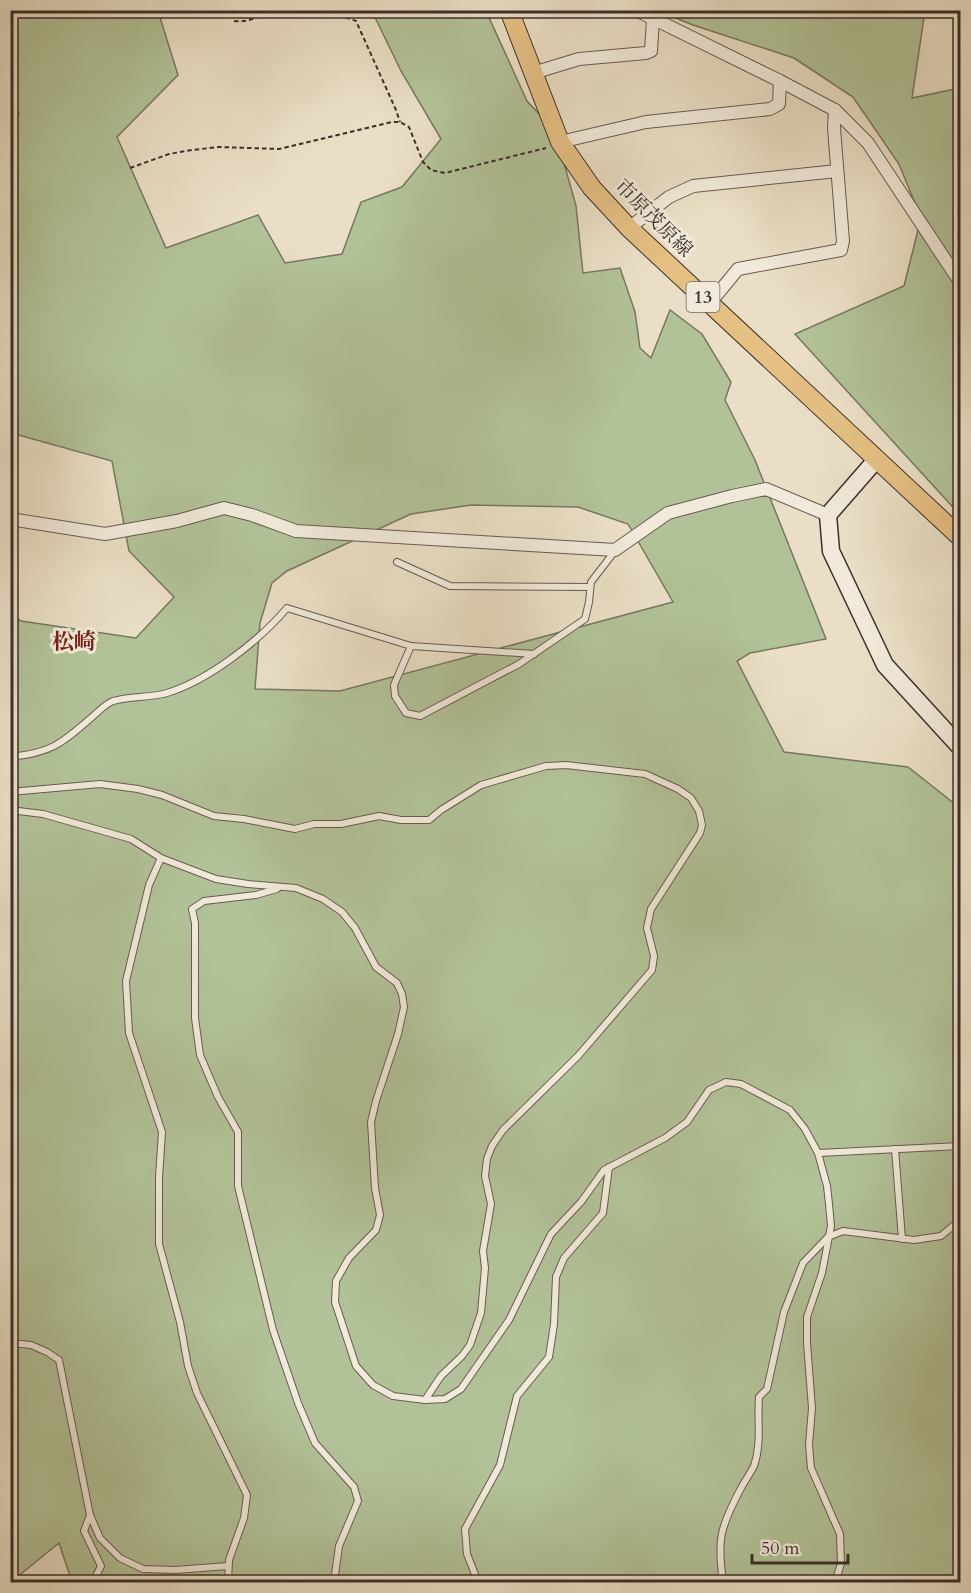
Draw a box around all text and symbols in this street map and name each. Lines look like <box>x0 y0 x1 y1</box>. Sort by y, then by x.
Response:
street label: 市原茂原線 <box>609 173 699 263</box>
road number: 13 <box>686 282 720 312</box>
district label: 松崎 <box>52 627 96 657</box>
scale bar <box>752 1527 848 1565</box>
text: 50 m <box>761 1536 800 1561</box>

